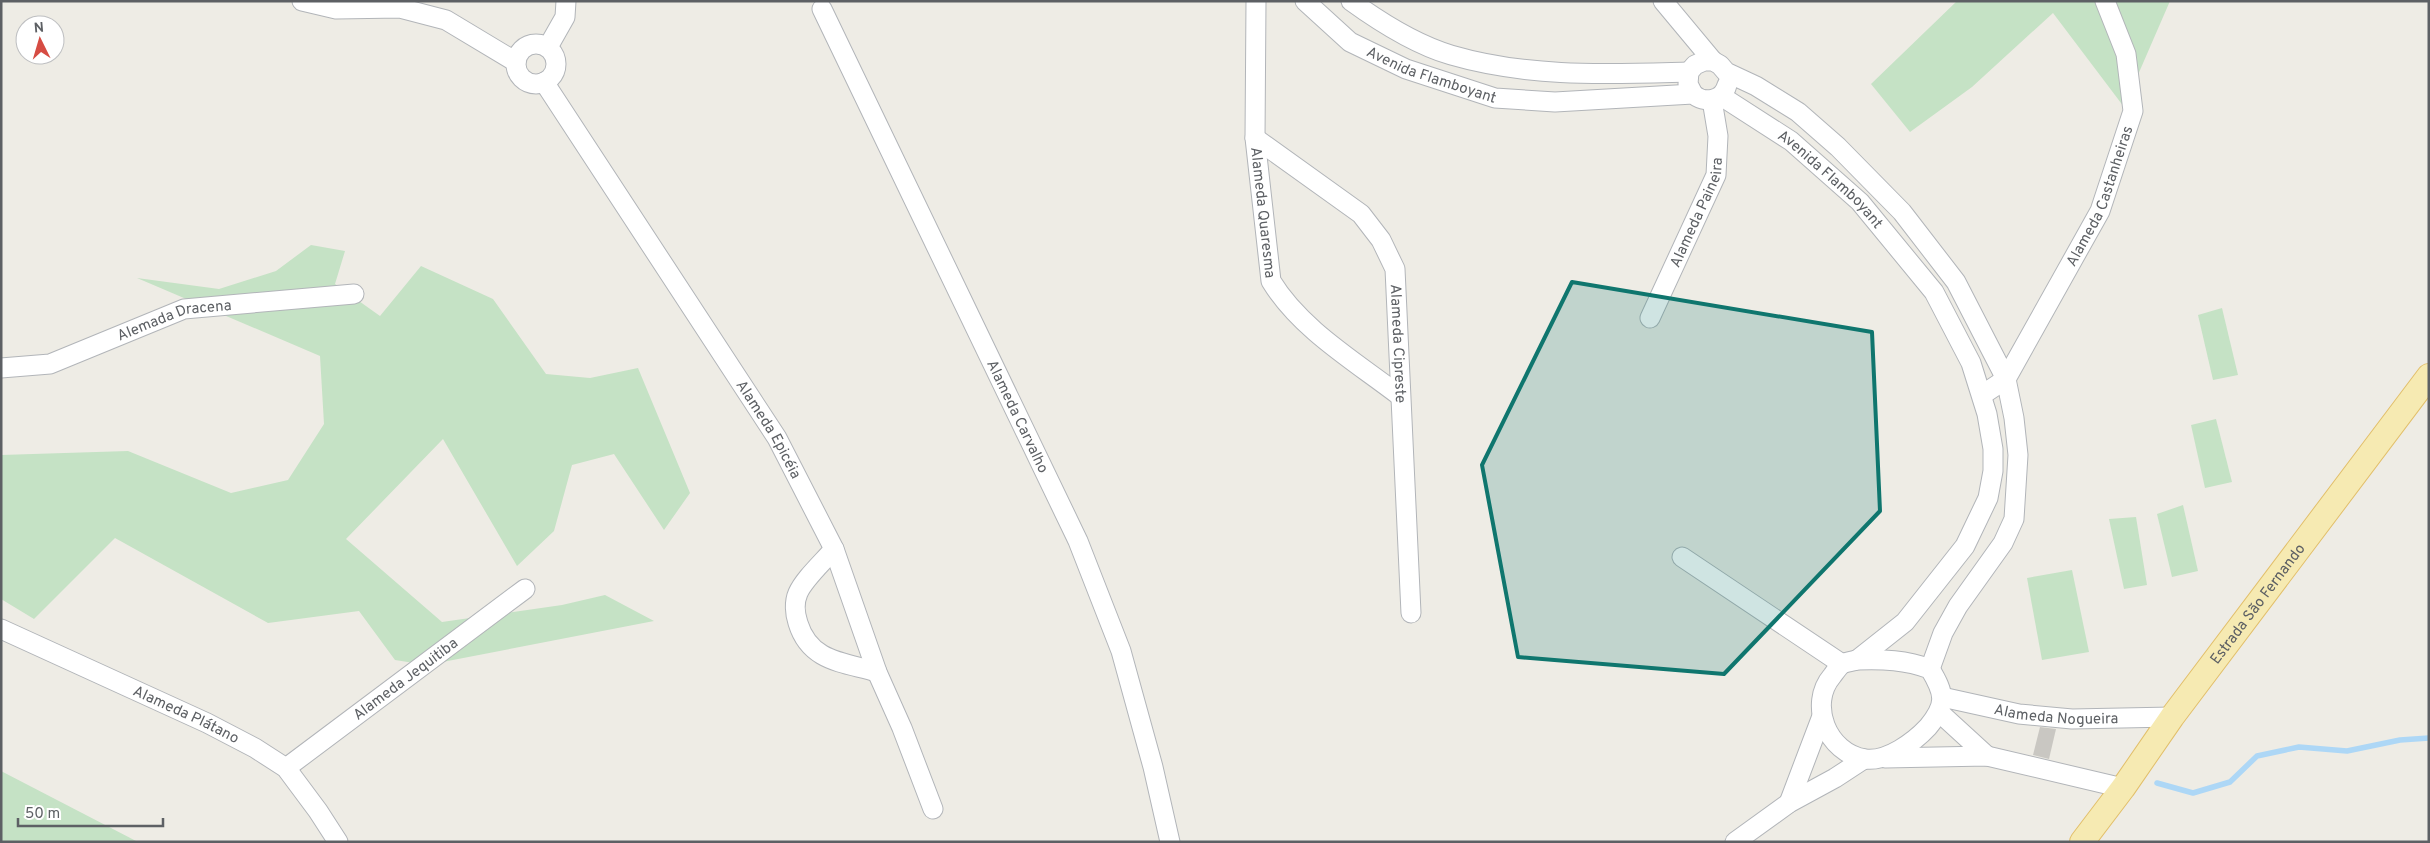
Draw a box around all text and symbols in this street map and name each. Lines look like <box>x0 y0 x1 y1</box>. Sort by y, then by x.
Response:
north arrow <box>15 15 65 65</box>
text: N <box>33 20 45 37</box>
street label: Avenida Flamboyant <box>1363 43 1498 109</box>
street label: Alameda Castanheiras <box>2063 124 2138 270</box>
street label: Avenida Flamboyant <box>1773 127 1886 233</box>
street label: Alameda Quaresma <box>1245 146 1279 279</box>
street label: Alameda Paineira <box>1667 157 1728 271</box>
street label: Alameda Cipreste <box>1385 284 1409 404</box>
street label: Alemada Dracena <box>115 297 232 346</box>
street label: Alameda Carvalho <box>981 357 1052 477</box>
street label: Alameda Epicéia <box>731 377 804 483</box>
street label: Estrada São Fernando <box>2207 540 2310 669</box>
street label: Alameda Jequitiba <box>350 634 462 725</box>
street label: Alameda Plátano <box>130 682 242 749</box>
street label: Alameda Nogueira <box>1992 701 2119 730</box>
scale bar <box>18 796 162 828</box>
text: 50 m <box>25 805 60 824</box>

